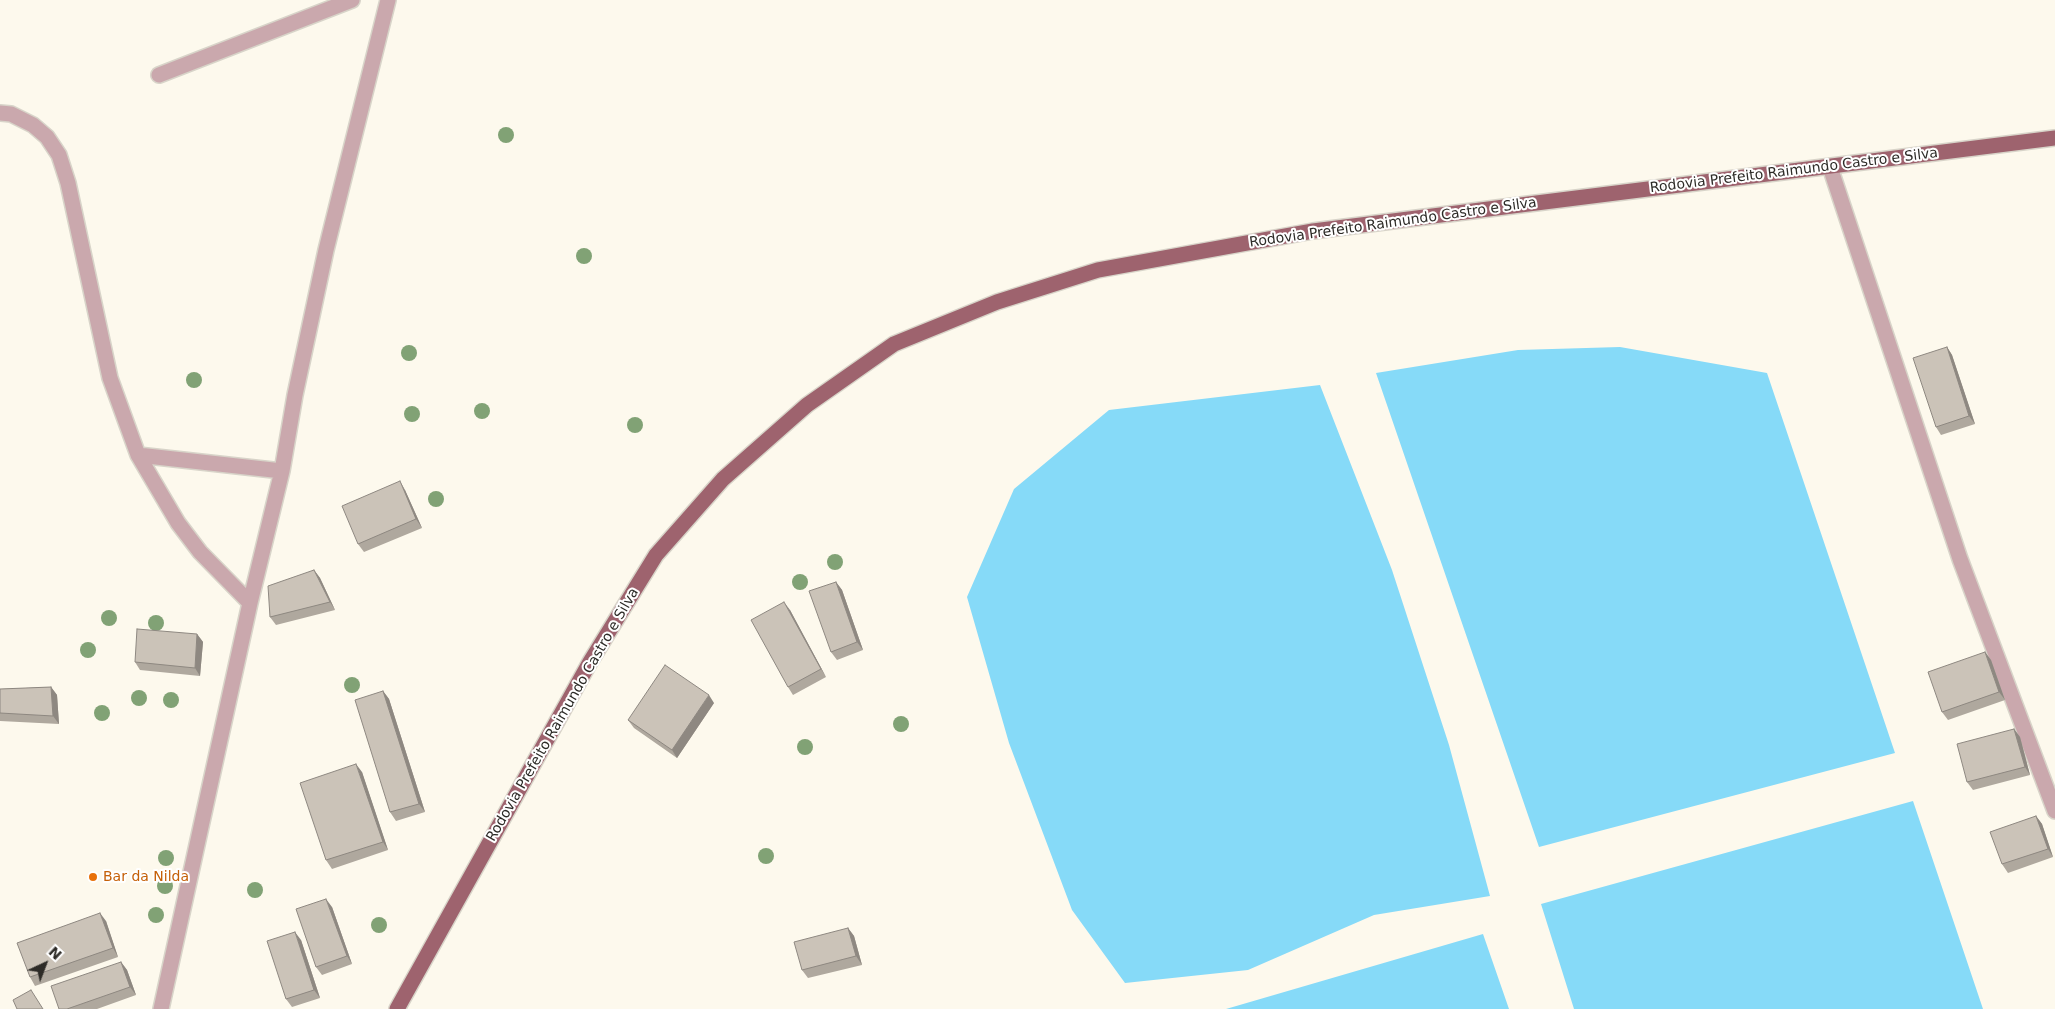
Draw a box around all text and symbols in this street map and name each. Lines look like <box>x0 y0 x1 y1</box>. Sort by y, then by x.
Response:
street label: Rodovia Prefeito Raimundo Castro e Silva <box>1649 145 1939 197</box>
street label: Rodovia Prefeito Raimundo Castro e Silva <box>1248 195 1538 251</box>
street label: Rodovia Prefeito Raimundo Castro e Silva <box>483 585 643 845</box>
place label: Bar da Nilda <box>103 869 189 885</box>
marker: Bar da Nilda <box>87 871 99 883</box>
north arrow <box>20 939 70 989</box>
text: N <box>45 943 65 963</box>

